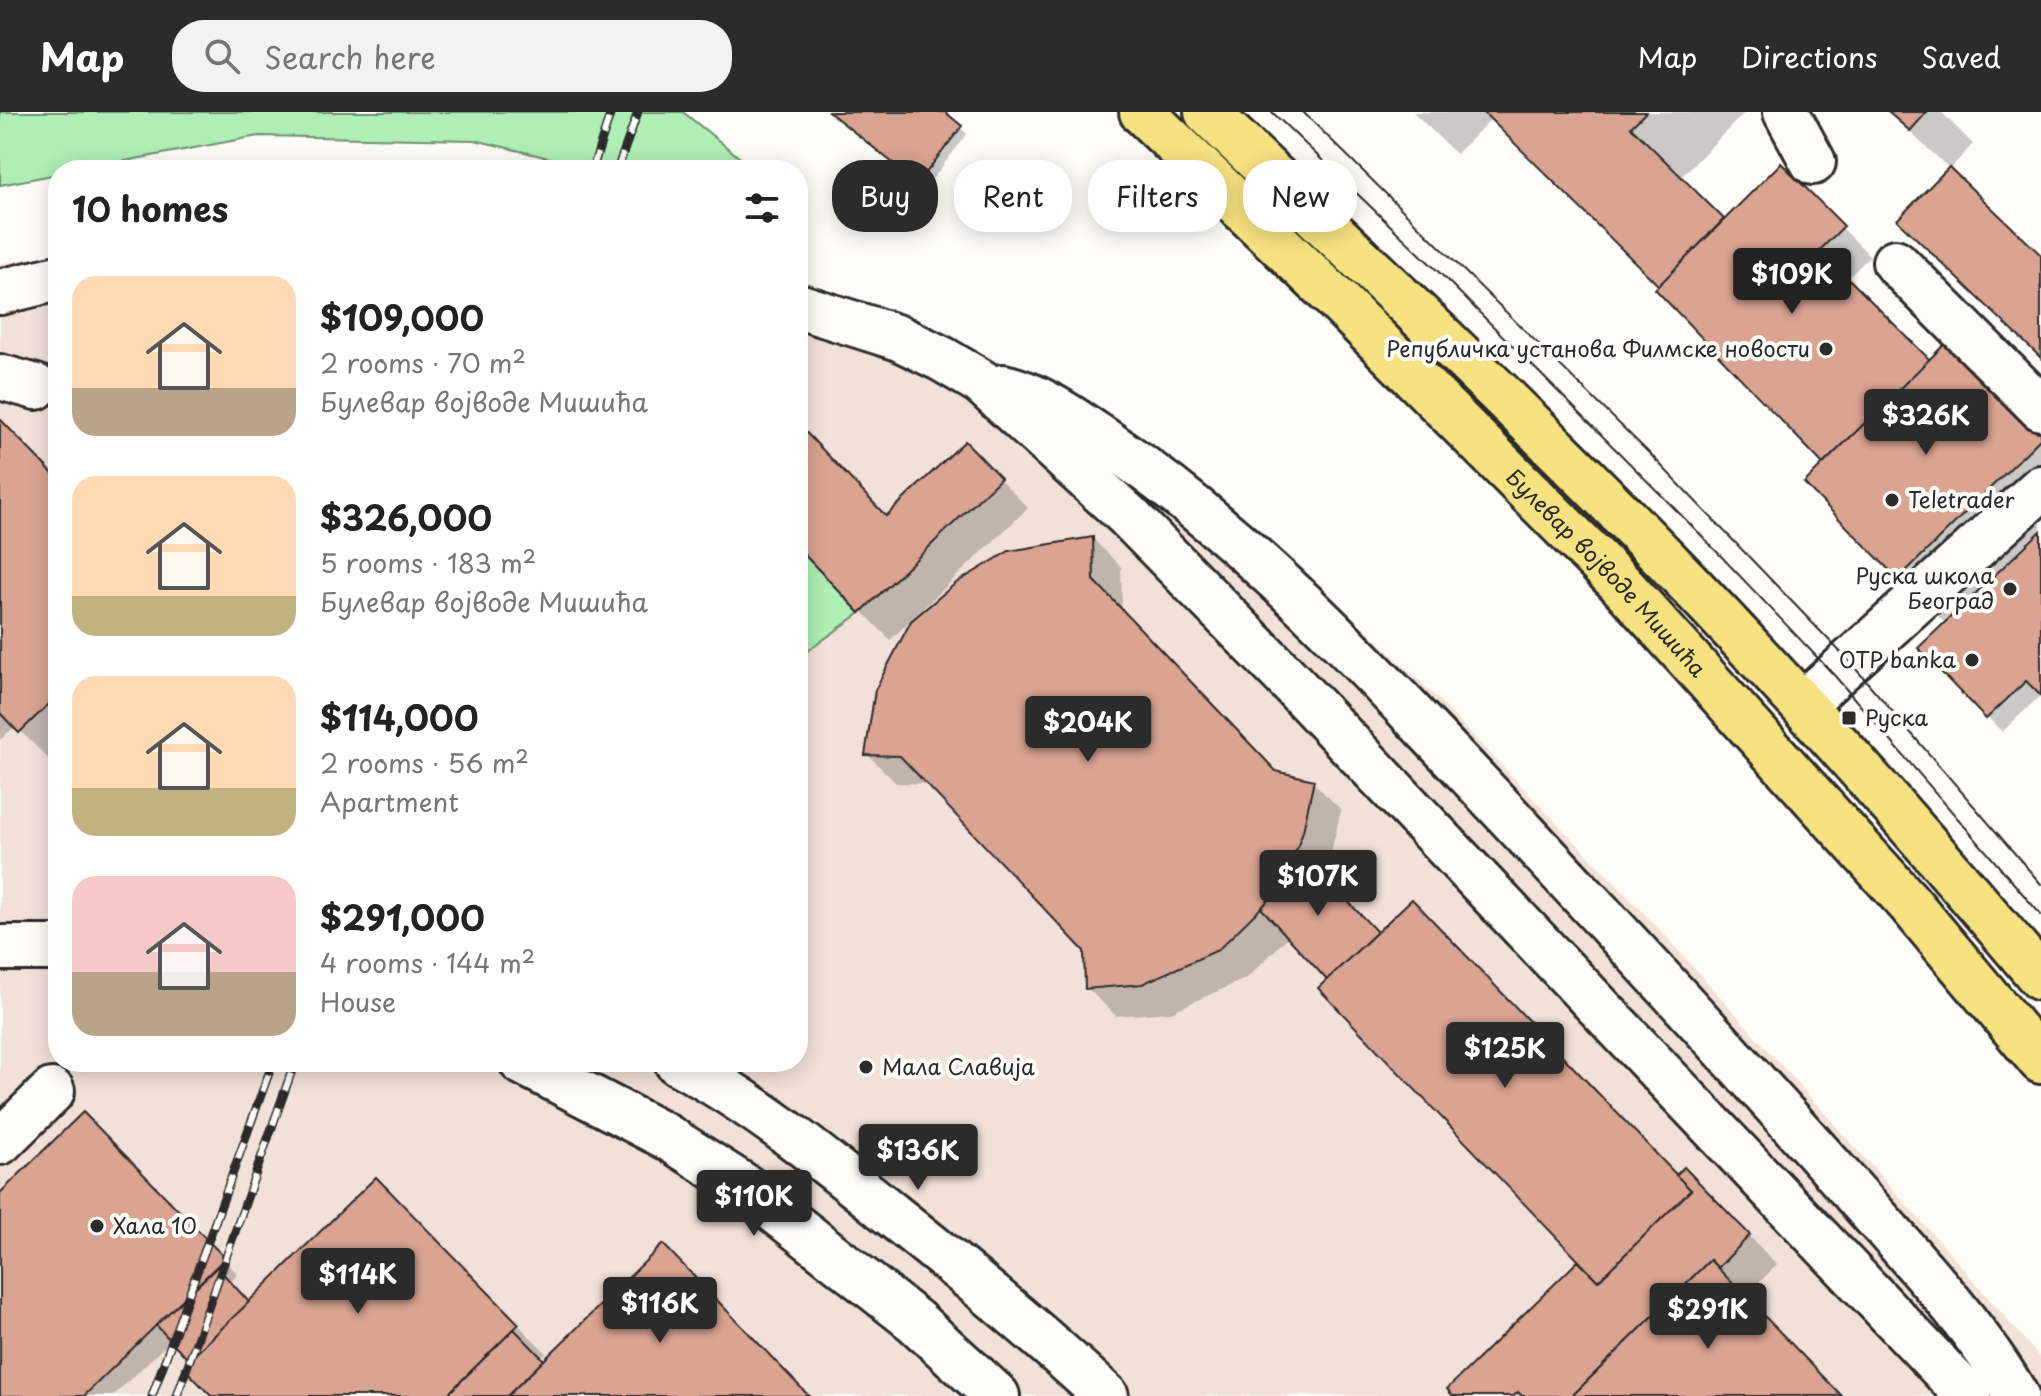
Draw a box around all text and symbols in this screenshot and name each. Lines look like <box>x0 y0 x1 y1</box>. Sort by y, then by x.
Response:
search box <box>172 20 732 92</box>
text: Map <box>40 28 124 85</box>
icon: search <box>200 34 244 78</box>
text: Search here <box>264 34 436 79</box>
text: Map <box>1638 35 1697 78</box>
text: Directions <box>1741 35 1878 78</box>
text: Saved <box>1922 35 2001 78</box>
chip: Buy <box>832 160 938 232</box>
chip: Rent <box>954 160 1072 232</box>
chip: Filters <box>1088 160 1227 232</box>
chip: New <box>1243 160 1357 232</box>
text: 10 homes <box>72 182 228 234</box>
icon: filters <box>740 186 784 230</box>
pin: $109K <box>1736 248 1848 316</box>
text: $109K <box>1751 254 1833 293</box>
text: $109,000 <box>320 291 484 343</box>
icon: home <box>136 308 232 404</box>
place label: Републичка установа Филмске новости <box>1386 331 1810 364</box>
marker: Републичка установа Филмске новости <box>1817 340 1835 358</box>
text: 2 rooms · 70 m² <box>320 343 526 382</box>
text: Булевар војводе Мишића <box>320 382 648 421</box>
pin: $326K <box>1870 389 1982 457</box>
text: $326K <box>1882 395 1970 434</box>
street label: Булевар војводе Мишића <box>1499 460 1715 683</box>
place label: Teletrader <box>1908 482 2015 515</box>
text: $326,000 <box>320 491 492 543</box>
marker: Teletrader <box>1883 491 1901 509</box>
icon: home <box>136 508 232 604</box>
text: 5 rooms · 183 m² <box>320 543 536 582</box>
place label: Руска школа Београд <box>1856 558 1994 616</box>
marker: Руска школа Београд <box>2001 580 2019 598</box>
text: Булевар војводе Мишића <box>320 582 648 621</box>
place label: OTP banka <box>1839 642 1956 675</box>
marker: OTP banka <box>1963 651 1981 669</box>
text: $114,000 <box>320 691 478 743</box>
pin: $204K <box>1032 696 1144 764</box>
place label: Руска <box>1865 700 1928 733</box>
text: $204K <box>1043 702 1133 741</box>
icon: home <box>136 708 232 804</box>
marker: Руска <box>1840 709 1858 727</box>
text: 2 rooms · 56 m² <box>320 743 529 782</box>
text: Apartment <box>320 782 459 821</box>
pin: $107K <box>1262 850 1374 918</box>
text: $107K <box>1278 856 1358 895</box>
text: $291,000 <box>320 891 485 943</box>
icon: home <box>136 908 232 1004</box>
text: 4 rooms · 144 m² <box>320 943 535 982</box>
text: House <box>320 982 396 1021</box>
pin: $125K <box>1449 1022 1561 1090</box>
text: $125K <box>1464 1028 1546 1067</box>
place label: Мала Славија <box>882 1049 1035 1082</box>
marker: Мала Славија <box>857 1058 875 1076</box>
pin: $136K <box>862 1124 974 1192</box>
text: $136K <box>877 1130 959 1169</box>
pin: $110K <box>698 1170 810 1238</box>
text: $110K <box>715 1176 793 1215</box>
place label: Хала 10 <box>113 1208 197 1241</box>
marker: Хала 10 <box>88 1217 106 1235</box>
pin: $114K <box>302 1248 414 1316</box>
text: $114K <box>319 1254 397 1293</box>
pin: $116K <box>604 1277 716 1345</box>
text: $116K <box>621 1283 699 1322</box>
pin: $291K <box>1652 1283 1764 1351</box>
text: $291K <box>1668 1289 1748 1328</box>

